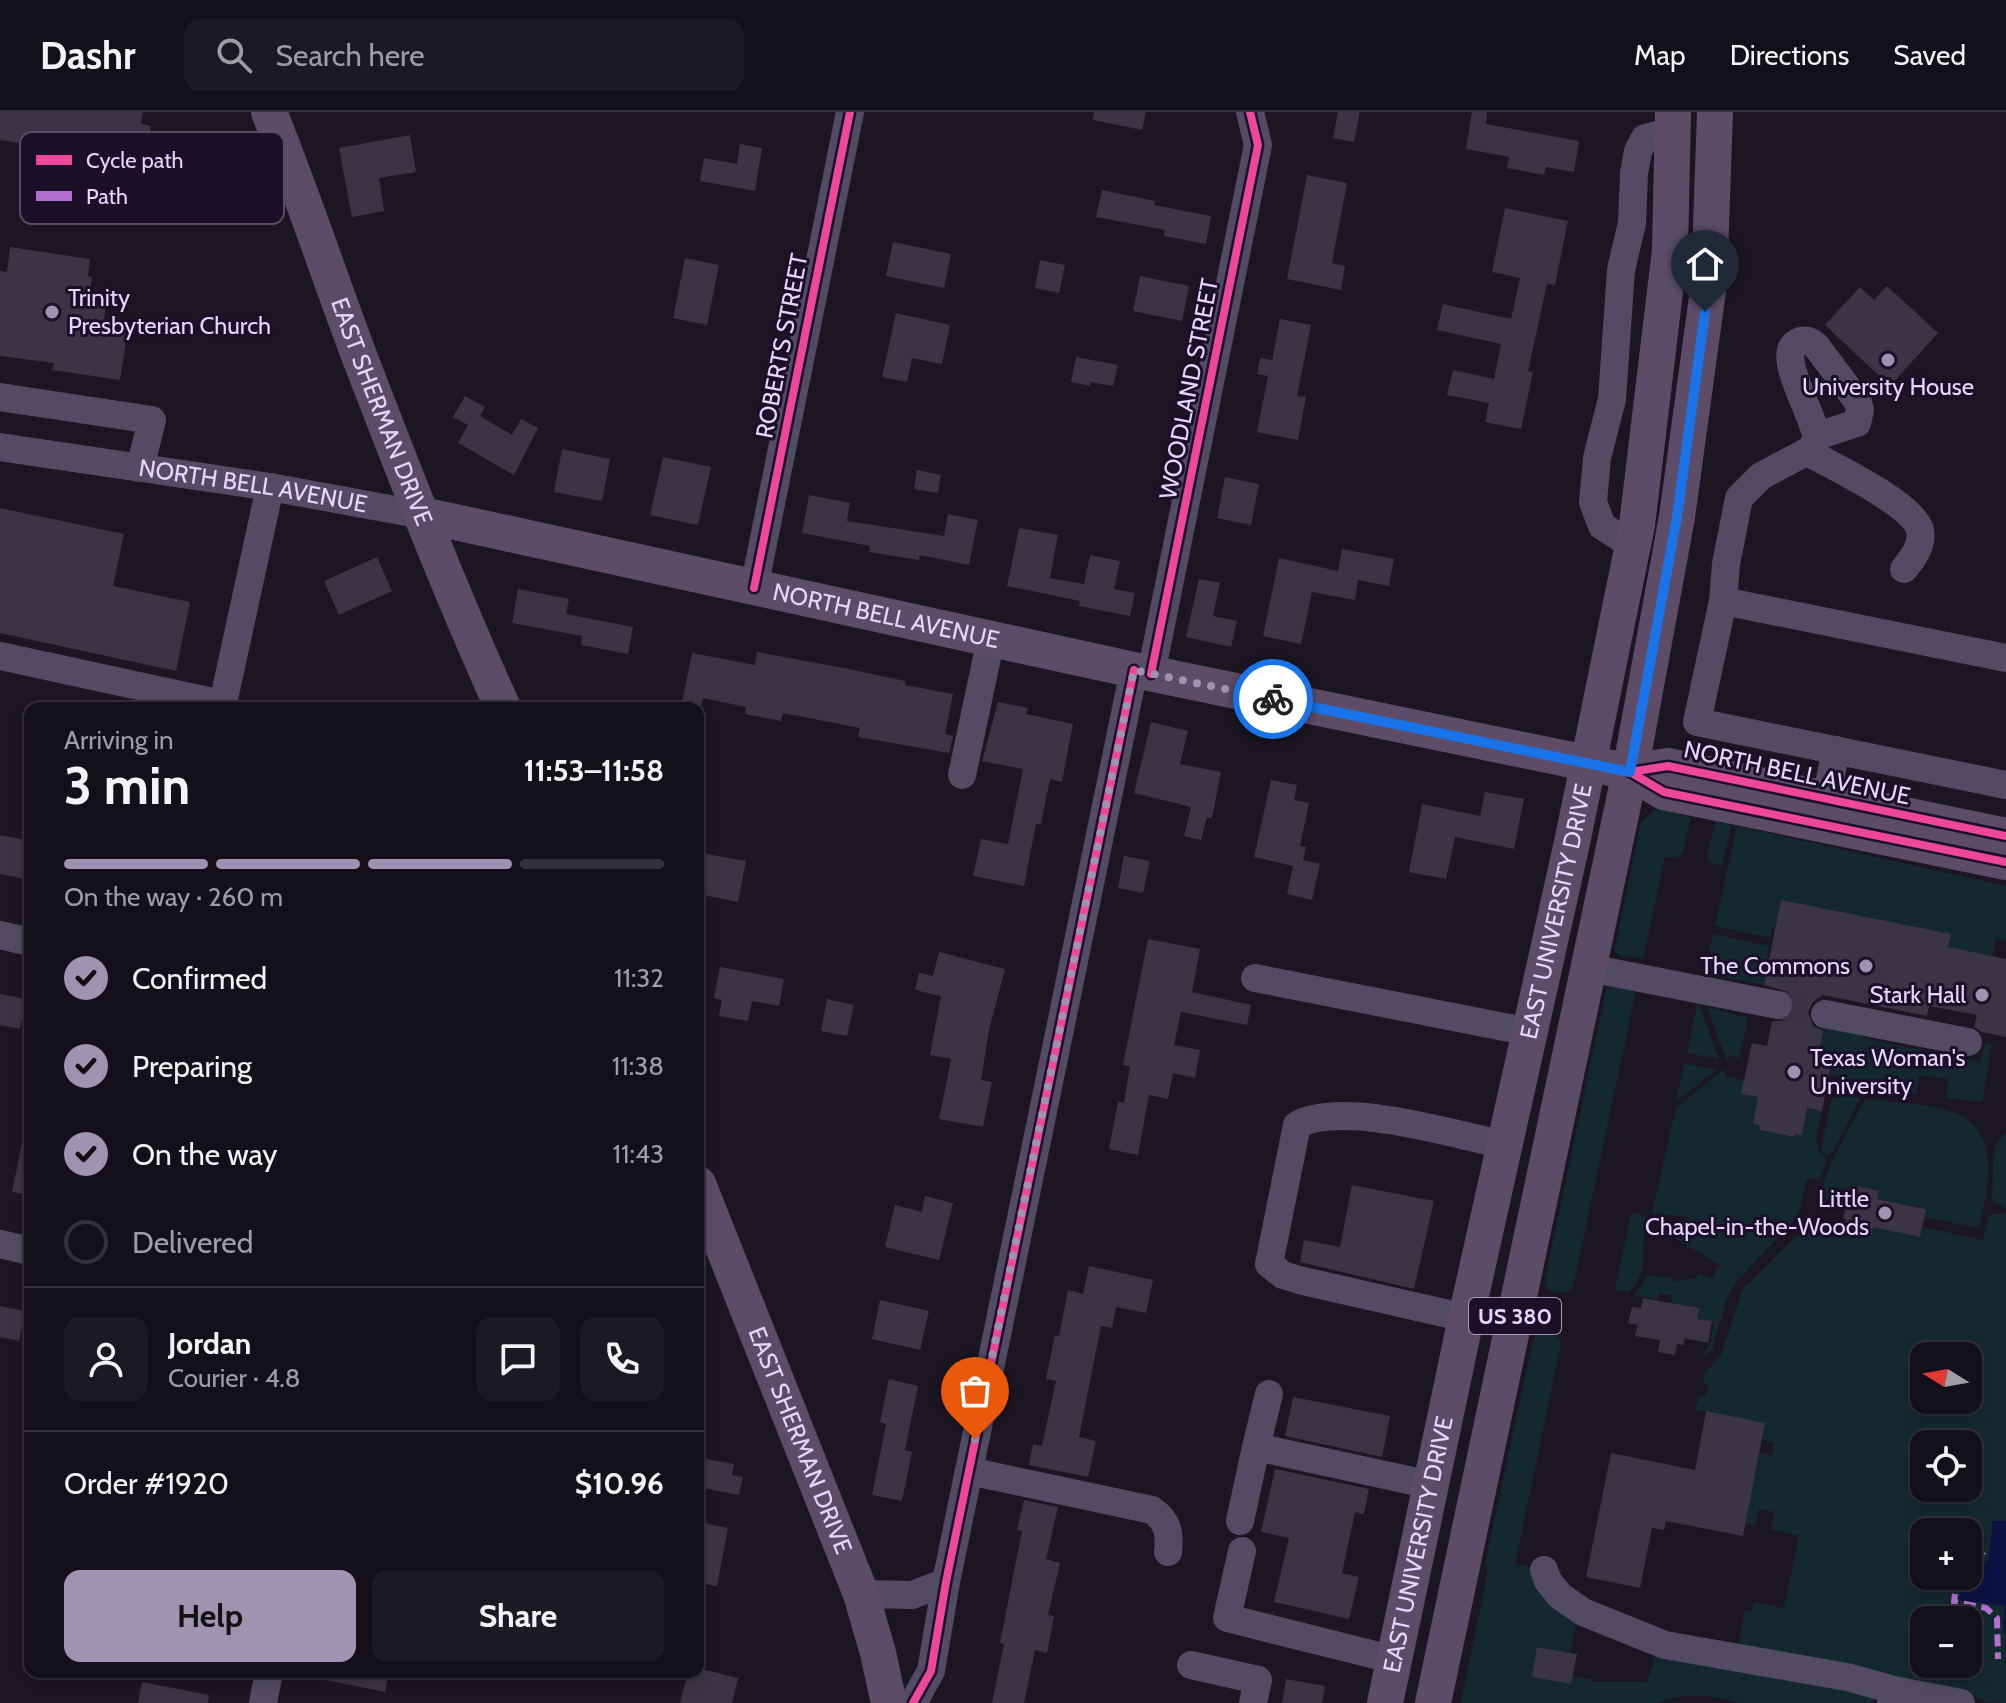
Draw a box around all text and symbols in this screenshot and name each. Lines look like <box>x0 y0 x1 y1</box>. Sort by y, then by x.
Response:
search box <box>184 19 744 91</box>
text: Dashr <box>40 32 136 79</box>
icon: search <box>212 33 256 77</box>
text: Search here <box>276 37 425 74</box>
text: Map <box>1634 38 1686 72</box>
text: Directions <box>1730 38 1849 72</box>
text: Saved <box>1893 38 1966 72</box>
legend <box>20 132 284 224</box>
text: Cycle path <box>86 147 184 174</box>
text: Path <box>86 183 128 210</box>
pin <box>1671 230 1739 312</box>
icon: home <box>1683 242 1727 286</box>
street label: ROBERTS STREET <box>749 251 814 441</box>
street label: WOODLAND STREET <box>1153 276 1224 502</box>
place label: Trinity Presbyterian Church <box>68 283 271 340</box>
street label: EAST SHERMAN DRIVE <box>325 294 439 529</box>
marker: Trinity Presbyterian Church <box>43 303 61 321</box>
marker: University House <box>1879 351 1897 369</box>
place label: University House <box>1802 372 1974 401</box>
street label: NORTH BELL AVENUE <box>137 453 370 519</box>
street label: NORTH BELL AVENUE <box>770 577 1002 654</box>
courier <box>1233 659 1313 739</box>
icon: bike <box>1251 677 1295 721</box>
text: Arriving in <box>64 724 174 756</box>
street label: NORTH BELL AVENUE <box>1681 734 1913 811</box>
text: 11:53–11:58 <box>524 752 664 789</box>
text: 3 min <box>64 754 190 817</box>
street label: EAST UNIVERSITY DRIVE <box>1514 781 1598 1042</box>
text: On the way · 260 m <box>64 881 283 913</box>
place label: The Commons <box>1700 951 1850 980</box>
icon: check <box>64 956 108 1000</box>
marker: The Commons <box>1857 957 1875 975</box>
text: Confirmed <box>132 960 267 997</box>
text: 11:32 <box>614 962 664 994</box>
place label: Stark Hall <box>1869 980 1966 1009</box>
marker: Stark Hall <box>1973 986 1991 1004</box>
place label: Texas Woman's University <box>1810 1043 1966 1100</box>
icon: check <box>64 1044 108 1088</box>
text: Preparing <box>132 1048 252 1085</box>
text: 11:38 <box>612 1050 664 1082</box>
marker: Texas Woman's University <box>1785 1063 1803 1081</box>
icon: check <box>64 1132 108 1176</box>
text: On the way <box>132 1136 277 1173</box>
text: 11:43 <box>613 1138 664 1170</box>
place label: Little Chapel-in-the-Woods <box>1645 1184 1869 1241</box>
marker: Little Chapel-in-the-Woods <box>1876 1204 1894 1222</box>
text: Delivered <box>132 1224 253 1261</box>
road number: US 380 <box>1469 1298 1561 1334</box>
button: person <box>64 1317 148 1401</box>
button: chat <box>476 1317 560 1401</box>
button: phone <box>580 1317 664 1401</box>
street label: EAST SHERMAN DRIVE <box>742 1323 859 1558</box>
text: Jordan <box>168 1325 251 1362</box>
north arrow <box>1910 1342 1982 1414</box>
map controls <box>1910 1342 1982 1678</box>
pin <box>941 1357 1009 1439</box>
text: Courier · 4.8 <box>168 1362 301 1394</box>
icon: bag <box>953 1369 997 1413</box>
street label: EAST UNIVERSITY DRIVE <box>1377 1414 1459 1675</box>
button: locate <box>1910 1430 1982 1502</box>
text: Order #1920 <box>64 1465 229 1502</box>
text: $10.96 <box>575 1465 664 1502</box>
button: + <box>1910 1518 1982 1590</box>
button: Help <box>64 1570 356 1662</box>
button: Share <box>372 1570 664 1662</box>
button: − <box>1910 1606 1982 1678</box>

